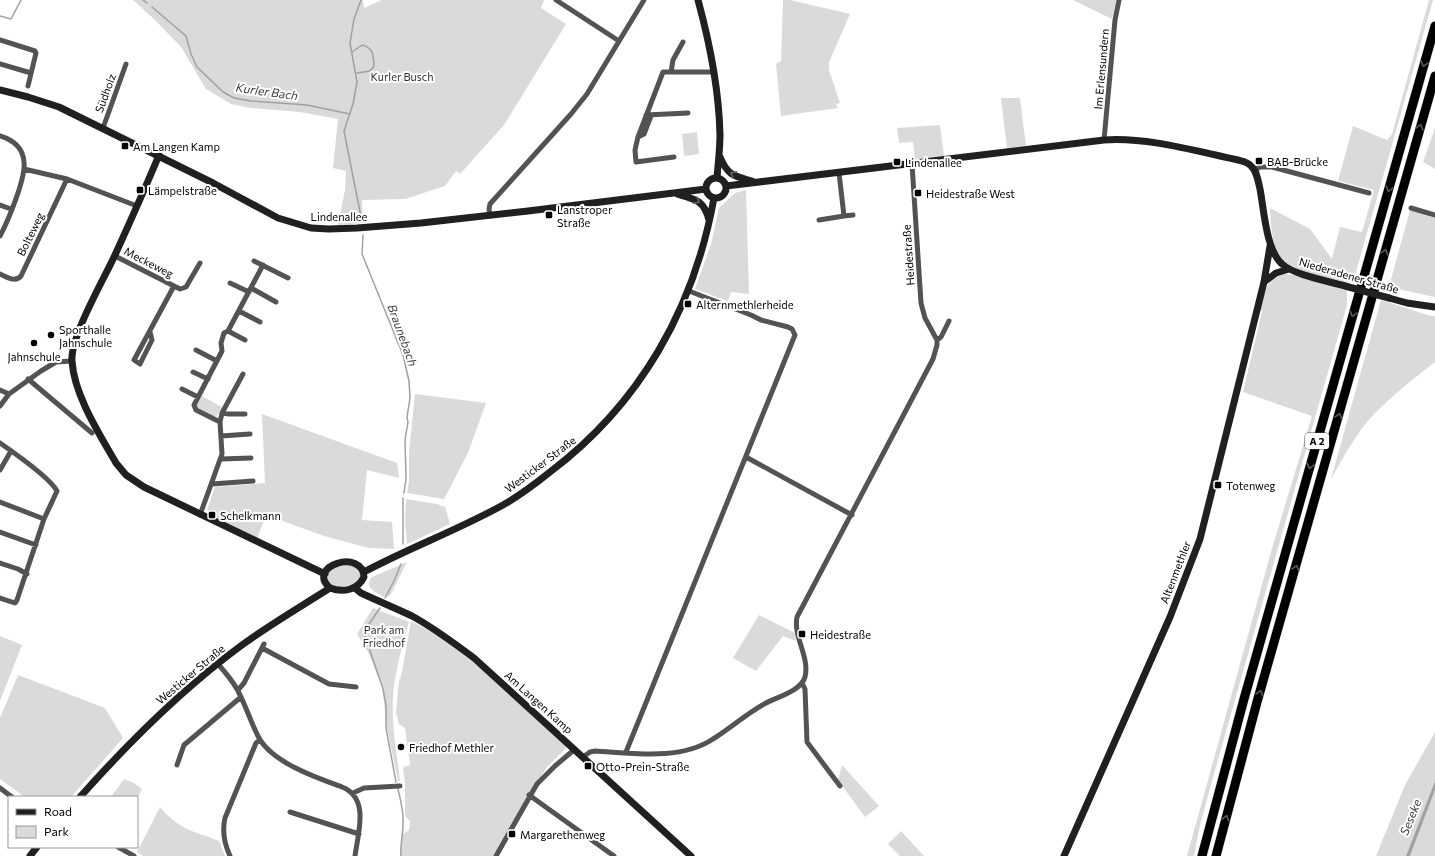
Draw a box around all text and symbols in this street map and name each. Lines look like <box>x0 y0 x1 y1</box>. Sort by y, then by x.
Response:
street label: Im Erlensundern <box>1091 28 1111 110</box>
one-way arrow <box>1421 61 1429 67</box>
park label: Kurler Busch <box>371 70 433 83</box>
street label: Südholz <box>92 71 118 114</box>
water label: Kurler Bach <box>235 80 299 102</box>
one-way arrow <box>1416 124 1424 130</box>
place label: Am Langen Kamp <box>133 140 220 153</box>
marker: Am Langen Kamp <box>120 141 130 151</box>
place label: BAB-Brücke <box>1267 155 1328 168</box>
place label: Lindenallee <box>905 156 962 169</box>
marker: BAB-Brücke <box>1254 156 1264 166</box>
marker: Lindenallee <box>892 157 902 167</box>
one-way arrow <box>730 172 737 179</box>
place label: Lämpelstraße <box>148 184 217 197</box>
marker: Lämpelstraße <box>135 185 145 195</box>
one-way arrow <box>1385 185 1394 192</box>
place label: Heidestraße West <box>926 187 1015 200</box>
marker: Heidestraße West <box>913 188 923 198</box>
one-way arrow <box>693 197 700 204</box>
place label: Lanstroper Straße <box>557 203 613 229</box>
street label: Bolteweg <box>14 210 46 258</box>
street label: Lindenallee <box>311 210 368 223</box>
marker: Lanstroper Straße <box>544 210 554 220</box>
street label: Heidestraße <box>899 224 917 286</box>
street label: Meckeweg <box>122 244 176 280</box>
one-way arrow <box>1380 249 1389 256</box>
street label: Niederadener Straße <box>1298 255 1401 296</box>
place label: Alternmethlerheide <box>696 298 794 311</box>
marker: Alternmethlerheide <box>683 299 693 309</box>
water label: Braunebach <box>385 302 421 368</box>
one-way arrow <box>1350 311 1358 317</box>
place label: Sporthalle Jahnschule <box>59 323 112 350</box>
marker: Sporthalle Jahnschule <box>46 330 56 340</box>
marker: Jahnschule <box>29 338 39 348</box>
place label: Jahnschule <box>7 350 61 364</box>
one-way arrow <box>1334 413 1343 420</box>
street label: Westicker Straße <box>502 433 578 495</box>
road number: A 2 <box>1305 433 1329 449</box>
one-way arrow <box>1306 462 1315 469</box>
place label: Totenweg <box>1226 479 1276 492</box>
marker: Totenweg <box>1213 480 1223 490</box>
place label: Schelkmann <box>220 509 281 522</box>
marker: Schelkmann <box>207 510 217 520</box>
street label: Altenmethler <box>1157 538 1193 605</box>
one-way arrow <box>1291 565 1299 571</box>
park label: Park am Friedhof <box>363 623 406 649</box>
place label: Heidestraße <box>810 628 871 641</box>
marker: Heidestraße <box>797 629 807 639</box>
street label: Westicker Straße <box>153 641 227 706</box>
street label: Am Langen Kamp <box>502 668 576 736</box>
one-way arrow <box>1255 690 1264 697</box>
place label: Friedhof Methler <box>409 741 494 754</box>
marker: Friedhof Methler <box>396 742 406 752</box>
place label: Otto-Prein-Straße <box>596 760 689 773</box>
marker: Otto-Prein-Straße <box>583 761 593 771</box>
legend <box>8 796 138 848</box>
water label: Seseke <box>1396 796 1424 837</box>
text: Road <box>44 804 72 818</box>
one-way arrow <box>1221 815 1229 822</box>
text: Park <box>44 824 70 838</box>
place label: Margarethenweg <box>520 828 605 841</box>
marker: Margarethenweg <box>507 829 517 839</box>

